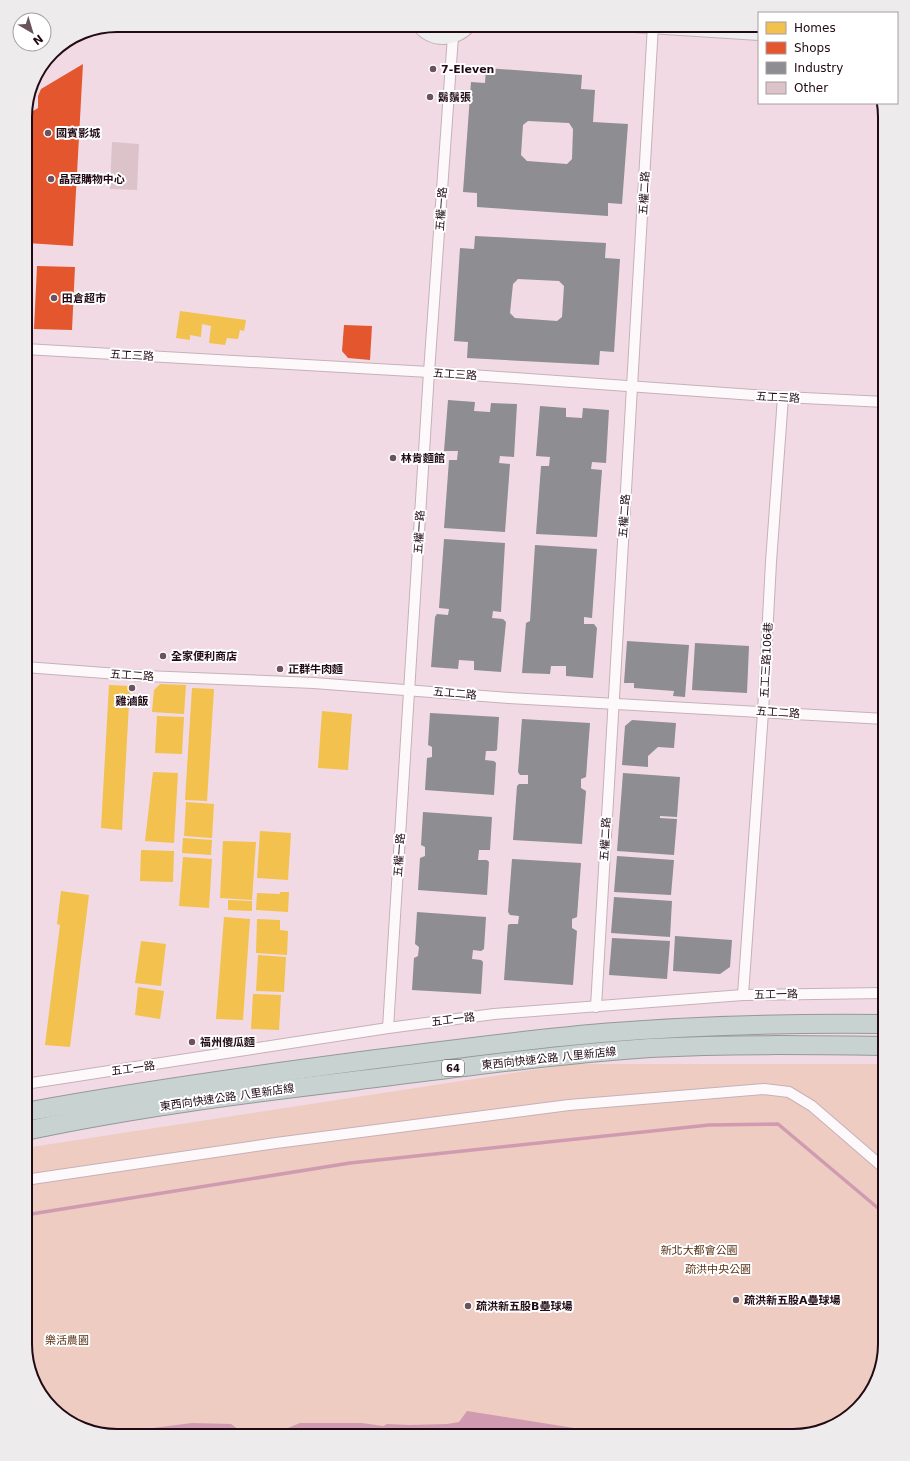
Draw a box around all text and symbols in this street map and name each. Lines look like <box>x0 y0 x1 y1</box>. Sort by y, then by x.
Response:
north arrow <box>12 12 52 52</box>
legend <box>758 12 898 104</box>
text: Homes <box>794 21 836 35</box>
text: N <box>30 32 45 47</box>
text: Shops <box>794 41 830 55</box>
text: Industry <box>794 61 843 75</box>
place label: 7-Eleven <box>441 63 494 76</box>
marker: 7-Eleven <box>428 64 438 74</box>
text: Other <box>794 81 828 95</box>
place label: 鬍鬚張 <box>438 91 471 104</box>
marker: 鬍鬚張 <box>425 92 435 102</box>
place label: 國賓影城 <box>56 127 101 140</box>
marker: 國賓影城 <box>43 128 53 138</box>
street label: 五權二路 <box>637 171 652 215</box>
place label: 晶冠購物中心 <box>59 173 125 186</box>
marker: 晶冠購物中心 <box>46 174 56 184</box>
street label: 五權一路 <box>433 187 450 231</box>
place label: 田倉超市 <box>62 292 106 305</box>
marker: 田倉超市 <box>49 293 59 303</box>
street label: 五工三路 <box>110 348 154 363</box>
street label: 五工三路 <box>433 366 477 383</box>
street label: 五工三路 <box>756 390 800 405</box>
place label: 林肯麵館 <box>401 452 445 465</box>
marker: 林肯麵館 <box>388 453 398 463</box>
street label: 五權二路 <box>616 494 633 538</box>
street label: 五權一路 <box>412 510 427 554</box>
street label: 五工三路106巷 <box>758 622 775 698</box>
place label: 全家便利商店 <box>171 650 237 663</box>
marker: 全家便利商店 <box>158 651 168 661</box>
place label: 正群牛肉麵 <box>288 663 343 676</box>
marker: 正群牛肉麵 <box>275 664 285 674</box>
street label: 五工二路 <box>110 667 154 684</box>
marker: 雞滷飯 <box>127 683 137 693</box>
street label: 五工二路 <box>432 685 477 702</box>
place label: 雞滷飯 <box>116 695 149 708</box>
street label: 五工二路 <box>756 704 800 721</box>
street label: 五權二路 <box>598 817 613 861</box>
street label: 五權一路 <box>391 833 408 877</box>
street label: 五工一路 <box>754 988 798 1001</box>
street label: 五工一路 <box>430 1010 476 1029</box>
place label: 福州傻瓜麵 <box>200 1036 255 1049</box>
marker: 福州傻瓜麵 <box>187 1037 197 1047</box>
street label: 東西向快速公路 八里新店線 <box>481 1045 617 1072</box>
street label: 五工一路 <box>110 1059 156 1078</box>
road number: 64 <box>442 1060 464 1076</box>
street label: 東西向快速公路 八里新店線 <box>159 1082 295 1113</box>
park label: 新北大都會公園 <box>661 1244 738 1257</box>
park label: 疏洪中央公園 <box>685 1263 751 1276</box>
place label: 疏洪新五股A壘球場 <box>744 1294 841 1307</box>
marker: 疏洪新五股A壘球場 <box>731 1295 741 1305</box>
place label: 疏洪新五股B壘球場 <box>476 1300 572 1313</box>
marker: 疏洪新五股B壘球場 <box>463 1301 473 1311</box>
park label: 樂活農園 <box>45 1334 89 1347</box>

